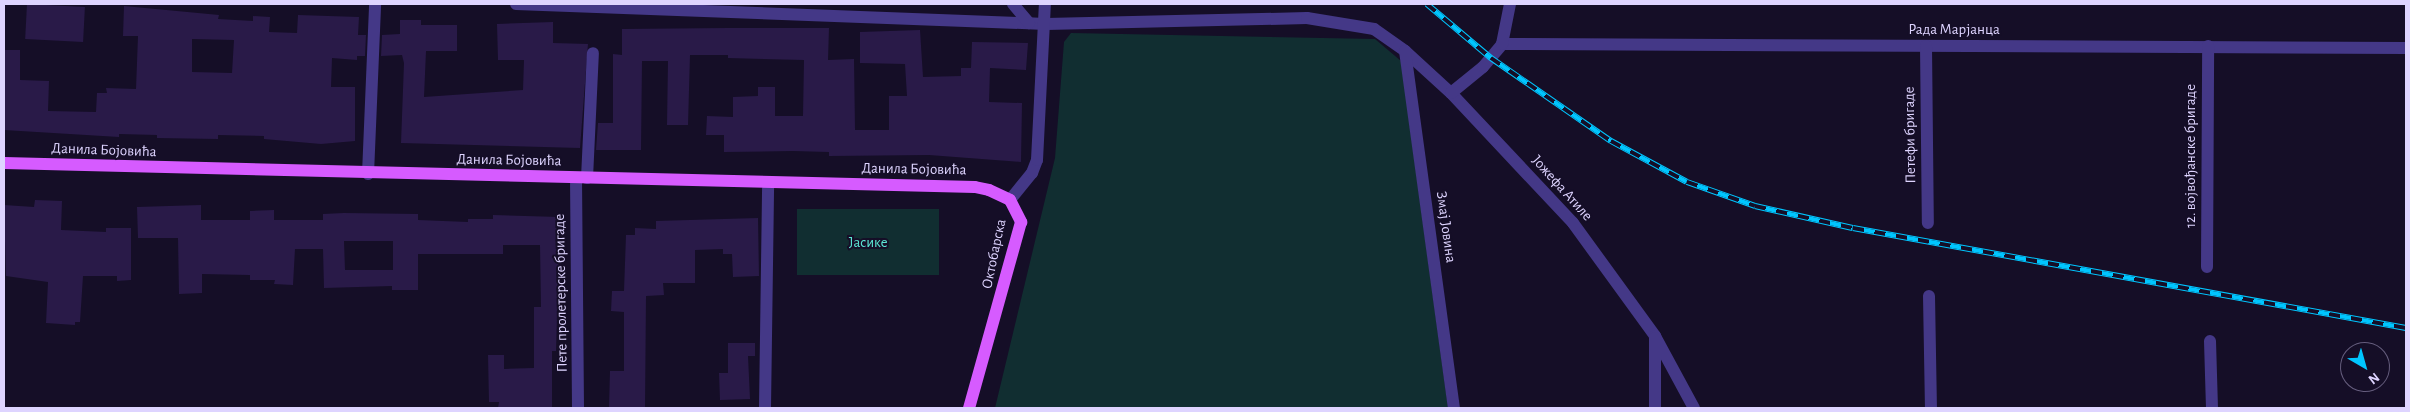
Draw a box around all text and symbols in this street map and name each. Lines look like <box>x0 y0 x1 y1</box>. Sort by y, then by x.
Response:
street label: Рада Марјанца <box>1908 21 2000 39</box>
street label: 12. војвођанске бригаде <box>2182 84 2200 228</box>
street label: Петефи бригаде <box>1900 86 1920 184</box>
street label: Данила Бојовића <box>51 139 157 161</box>
street label: Данила Бојовића <box>456 150 562 170</box>
street label: Јожефа Атиле <box>1528 151 1596 225</box>
street label: Данила Бојовића <box>861 159 967 179</box>
street label: Змај Јовина <box>1432 190 1460 264</box>
street label: Пете пролетерске бригаде <box>551 214 571 372</box>
street label: Октобарска <box>978 217 1010 291</box>
park label: Јасике <box>848 234 888 252</box>
north arrow <box>2340 342 2390 392</box>
text: N <box>2365 370 2382 387</box>

